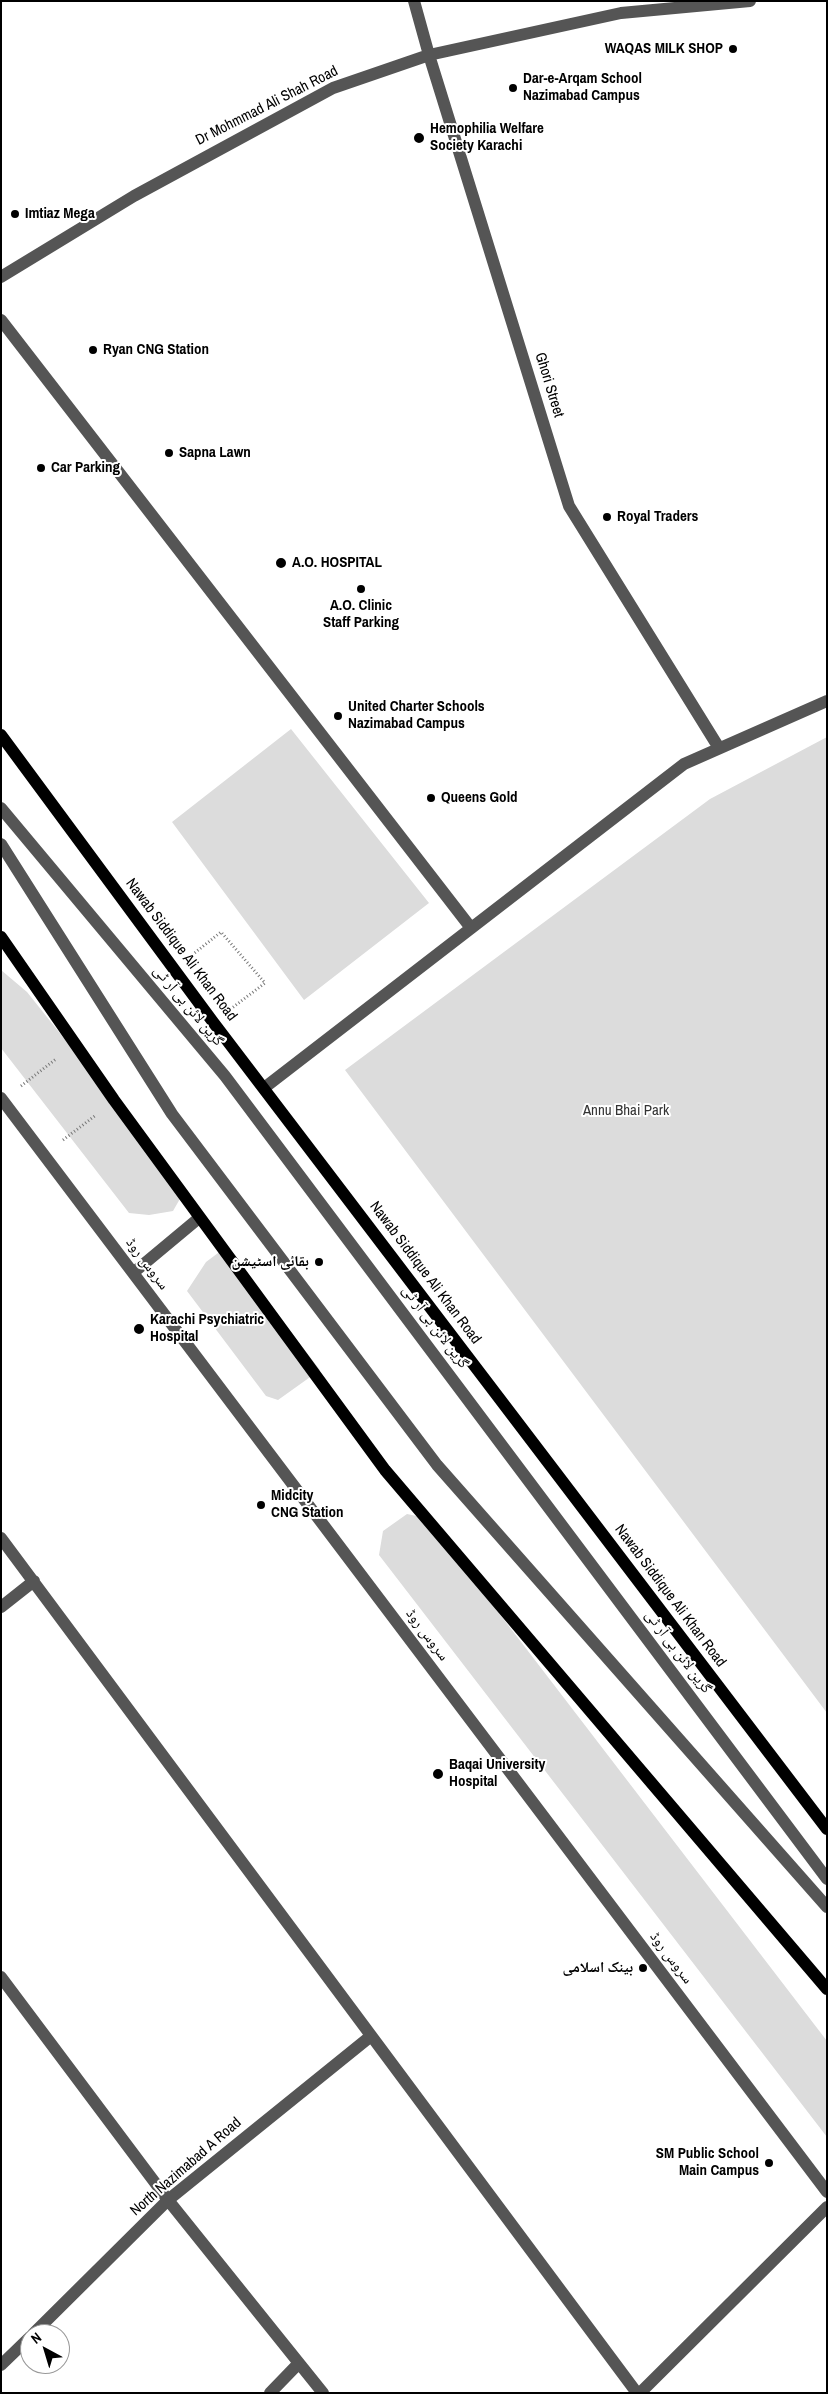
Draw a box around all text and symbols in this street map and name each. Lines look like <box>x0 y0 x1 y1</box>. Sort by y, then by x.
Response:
place label: WAQAS MILK SHOP <box>605 40 723 58</box>
marker: WAQAS MILK SHOP <box>727 43 739 55</box>
street label: Dr Mohmmad Ali Shah Road <box>193 62 341 150</box>
place label: Dar-e-Arqam School Nazimabad Campus <box>523 70 642 105</box>
marker: Dar-e-Arqam School Nazimabad Campus <box>507 82 519 94</box>
place label: Hemophilia Welfare Society Karachi <box>430 120 544 155</box>
marker: Hemophilia Welfare Society Karachi <box>412 131 426 145</box>
place label: Imtiaz Mega <box>25 205 95 223</box>
marker: Imtiaz Mega <box>9 208 21 220</box>
place label: Ryan CNG Station <box>103 341 209 359</box>
marker: Ryan CNG Station <box>87 344 99 356</box>
street label: Ghori Street <box>531 350 567 420</box>
place label: Sapna Lawn <box>179 444 251 462</box>
marker: Sapna Lawn <box>163 447 175 459</box>
place label: Car Parking <box>51 459 120 477</box>
marker: Car Parking <box>35 462 47 474</box>
place label: Royal Traders <box>617 508 698 526</box>
marker: Royal Traders <box>601 511 613 523</box>
place label: A.O. HOSPITAL <box>292 554 382 572</box>
marker: A.O. HOSPITAL <box>274 556 288 570</box>
marker: A.O. Clinic Staff Parking <box>355 583 367 595</box>
place label: A.O. Clinic Staff Parking <box>323 597 399 632</box>
place label: United Charter Schools Nazimabad Campus <box>348 698 485 733</box>
marker: United Charter Schools Nazimabad Campus <box>332 710 344 722</box>
place label: Queens Gold <box>441 789 518 807</box>
marker: Queens Gold <box>425 792 437 804</box>
street label: Nawab Siddique Ali Khan Road <box>122 875 240 1025</box>
street label: گرین لائن بی آر ٹی <box>149 962 227 1050</box>
park label: Annu Bhai Park <box>583 1102 669 1120</box>
street label: Nawab Siddique Ali Khan Road <box>366 1198 484 1348</box>
street label: سروس روڈ <box>122 1234 172 1294</box>
place label: بقائی اسٹیشن <box>231 1253 309 1271</box>
marker: بقائی اسٹیشن <box>313 1256 325 1268</box>
street label: گرین لائن بی آر ٹی <box>398 1282 472 1372</box>
place label: Karachi Psychiatric Hospital <box>150 1311 264 1346</box>
marker: Karachi Psychiatric Hospital <box>132 1322 146 1336</box>
place label: Midcity CNG Station <box>271 1487 343 1522</box>
marker: Midcity CNG Station <box>255 1499 267 1511</box>
street label: Nawab Siddique Ali Khan Road <box>611 1521 729 1671</box>
street label: سروس روڈ <box>402 1605 452 1665</box>
street label: گرین لائن بی آر ٹی <box>641 1607 715 1697</box>
place label: Baqai University Hospital <box>449 1756 545 1791</box>
marker: Baqai University Hospital <box>431 1767 445 1781</box>
street label: سروس روڈ <box>646 1928 696 1988</box>
place label: بینک اسلامی <box>562 1959 633 1977</box>
marker: بینک اسلامی <box>637 1962 649 1974</box>
street label: North Nazimabad A Road <box>127 2114 245 2220</box>
place label: SM Public School Main Campus <box>656 2145 759 2180</box>
marker: SM Public School Main Campus <box>763 2157 775 2169</box>
north arrow <box>20 2324 70 2374</box>
text: N <box>27 2329 45 2348</box>

